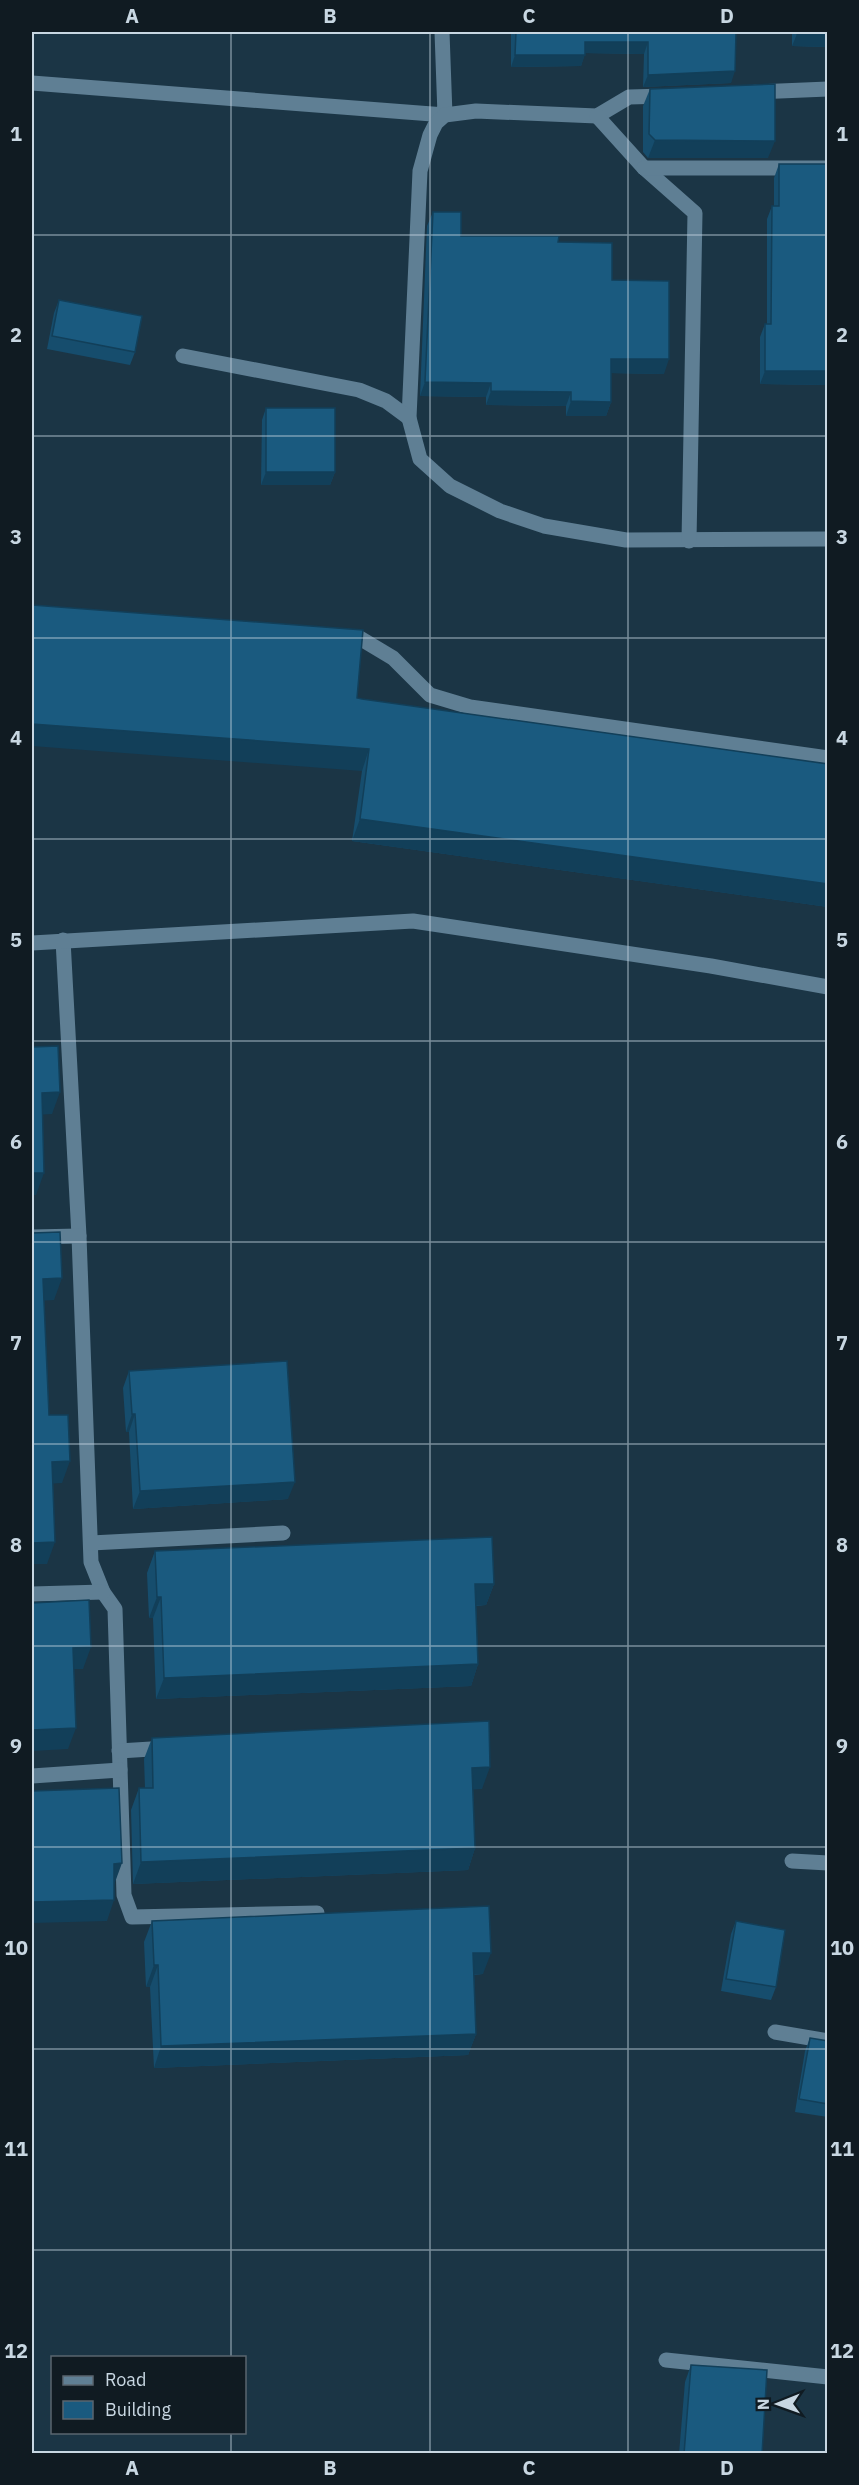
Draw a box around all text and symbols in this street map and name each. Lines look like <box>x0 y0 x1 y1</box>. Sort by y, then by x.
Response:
text: A <box>125 2 139 29</box>
text: B <box>323 2 337 29</box>
text: C <box>522 2 536 29</box>
text: D <box>720 2 734 29</box>
text: 1 <box>10 120 22 147</box>
text: 1 <box>836 120 848 147</box>
text: 2 <box>10 321 22 348</box>
text: 2 <box>836 321 848 348</box>
text: 3 <box>10 523 22 550</box>
text: 3 <box>836 523 848 550</box>
text: 4 <box>10 724 22 751</box>
text: 4 <box>836 724 848 751</box>
text: 5 <box>10 926 22 953</box>
text: 5 <box>836 926 848 953</box>
text: 6 <box>10 1128 22 1155</box>
text: 6 <box>836 1128 848 1155</box>
text: 7 <box>10 1329 22 1356</box>
text: 7 <box>836 1329 848 1356</box>
text: 8 <box>10 1531 22 1558</box>
text: 8 <box>836 1531 848 1558</box>
text: 9 <box>10 1732 22 1759</box>
text: 9 <box>836 1732 848 1759</box>
text: 10 <box>4 1934 28 1961</box>
text: 10 <box>830 1934 854 1961</box>
text: 11 <box>4 2135 28 2162</box>
text: 11 <box>830 2135 854 2162</box>
text: 12 <box>4 2337 28 2364</box>
text: 12 <box>830 2337 854 2364</box>
legend <box>51 2356 246 2434</box>
text: Road <box>105 2368 146 2391</box>
north arrow <box>748 2374 808 2434</box>
text: Building <box>105 2398 172 2421</box>
text: N <box>753 2398 773 2410</box>
text: A <box>125 2454 139 2481</box>
text: B <box>323 2454 337 2481</box>
text: C <box>522 2454 536 2481</box>
text: D <box>720 2454 734 2481</box>

